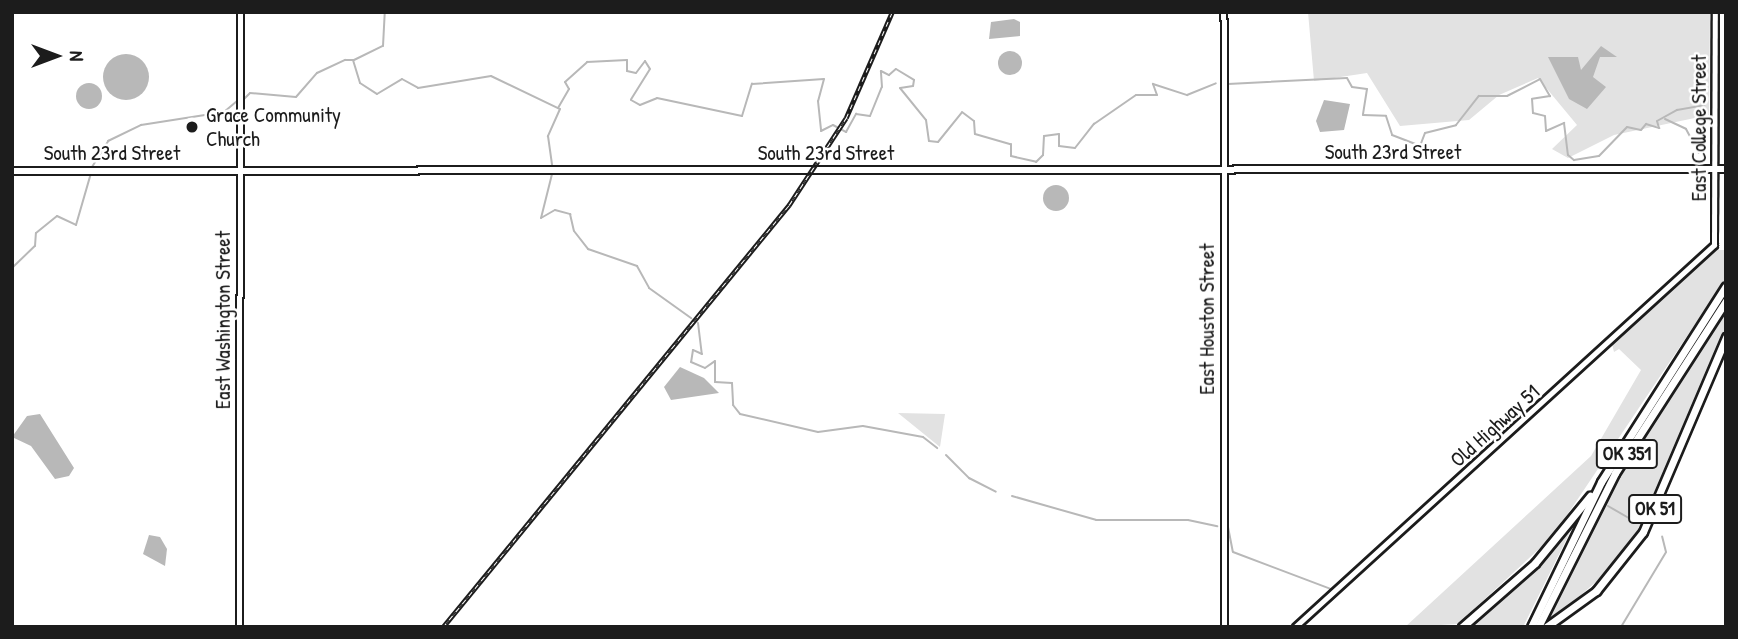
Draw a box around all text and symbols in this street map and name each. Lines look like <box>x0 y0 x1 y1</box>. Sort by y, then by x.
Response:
north arrow <box>21 21 91 91</box>
text: N <box>64 51 90 61</box>
street label: East College Street <box>1686 55 1712 201</box>
place label: Grace Community Church <box>206 102 341 152</box>
marker: Grace Community Church <box>184 119 200 135</box>
street label: South 23rd Street <box>1325 139 1461 165</box>
street label: South 23rd Street <box>44 140 180 166</box>
street label: South 23rd Street <box>758 140 894 166</box>
street label: East Washington Street <box>210 231 236 409</box>
street label: East Houston Street <box>1194 243 1220 395</box>
street label: Old Highway 51 <box>1445 379 1545 473</box>
road number: OK 351 <box>1596 438 1658 470</box>
road number: OK 51 <box>1627 494 1683 524</box>

